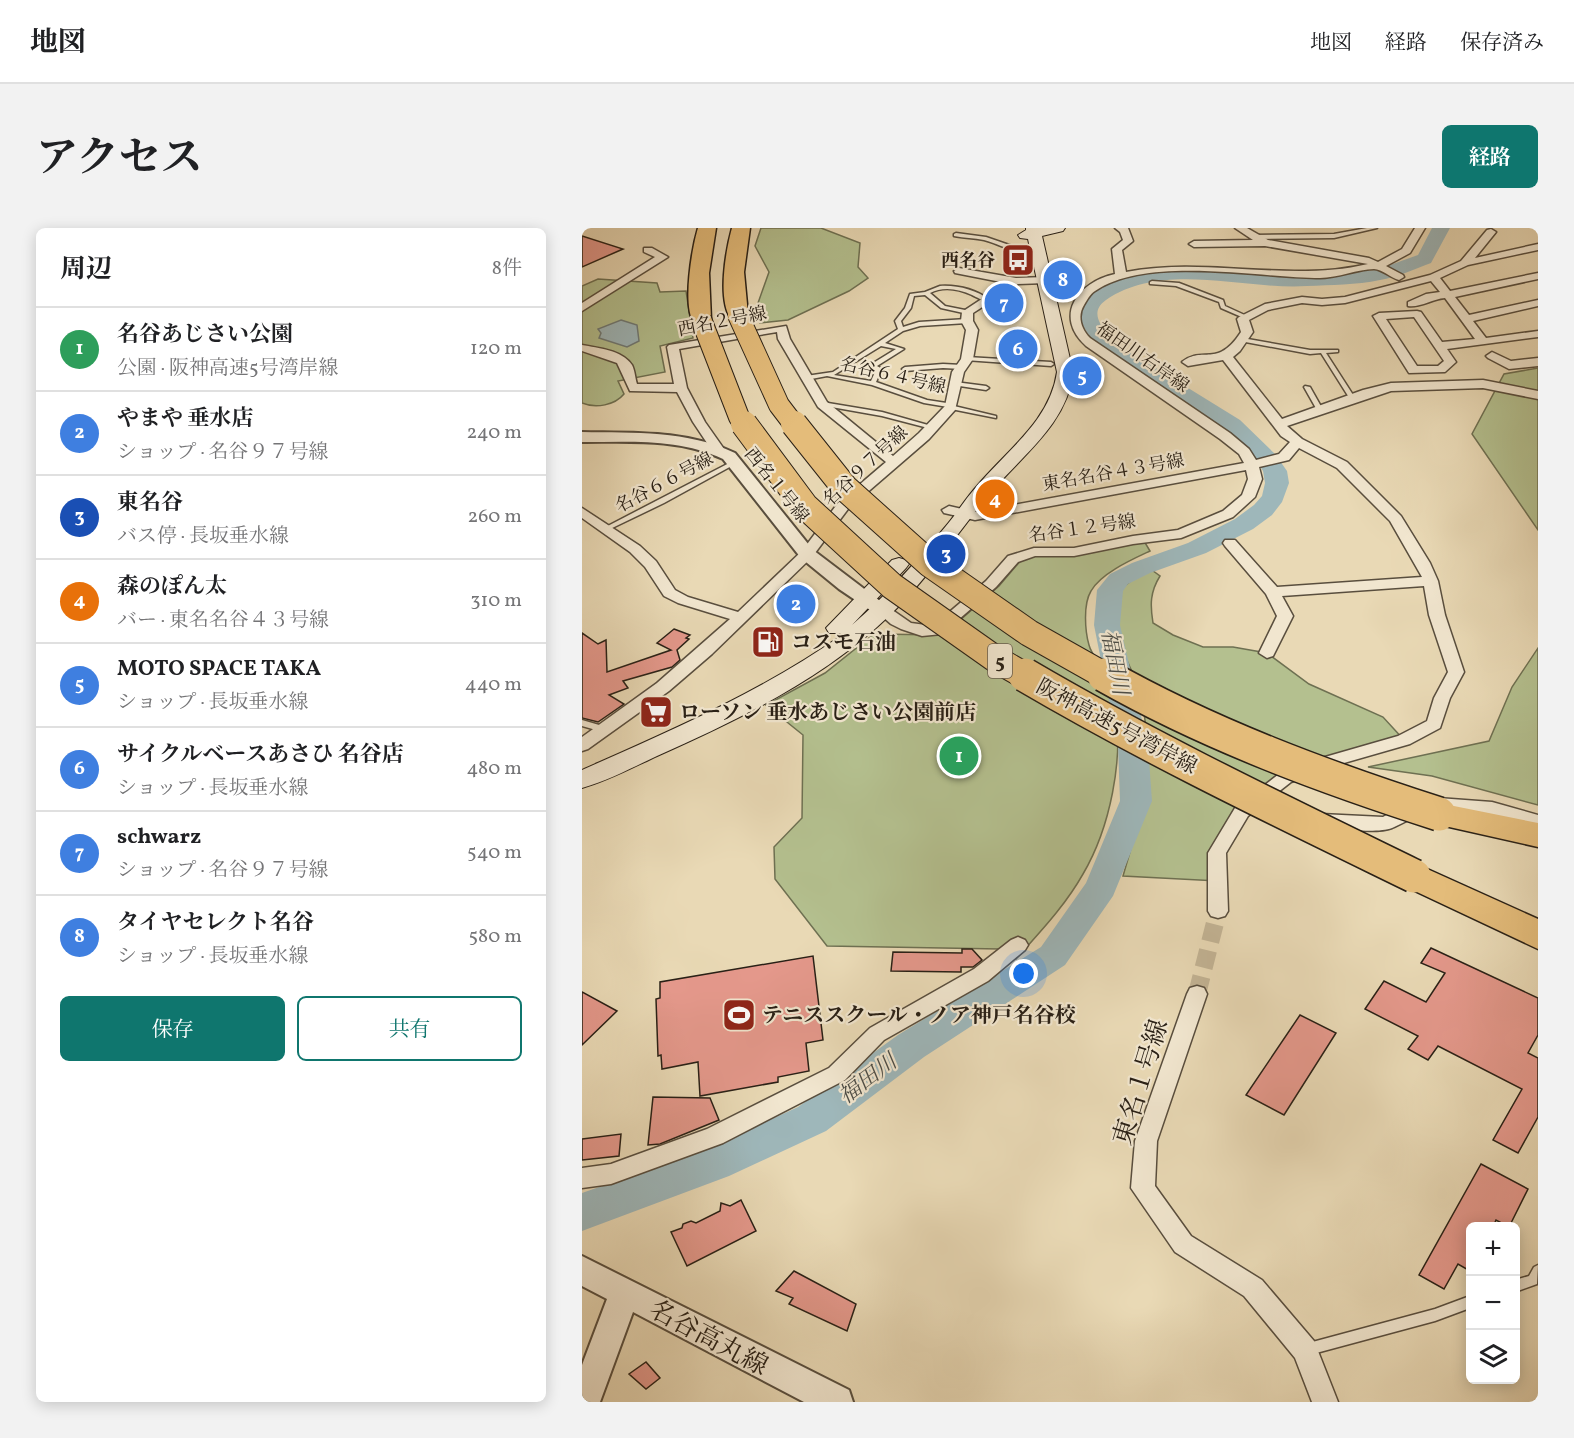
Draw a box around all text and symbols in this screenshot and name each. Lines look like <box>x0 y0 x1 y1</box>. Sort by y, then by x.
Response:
text: 地図 <box>30 24 86 63</box>
text: 地図 <box>1310 29 1352 58</box>
text: 経路 <box>1385 29 1427 58</box>
text: 保存済み <box>1460 29 1544 58</box>
button: 経路 <box>1442 125 1538 188</box>
text: アクセス <box>36 131 203 190</box>
bus stop icon: 西名谷 <box>1000 242 1036 278</box>
place label: 西名谷 <box>941 249 995 274</box>
text: 周辺 <box>60 252 112 288</box>
text: 8件 <box>492 255 522 283</box>
pin: 8 <box>1044 257 1082 302</box>
pin: 7 <box>984 280 1024 326</box>
street label: 西名２号線 <box>676 302 769 343</box>
street label: 福田川右岸線 <box>1091 317 1194 399</box>
text: 名谷あじさい公園 <box>117 320 293 351</box>
pin: 6 <box>998 326 1038 372</box>
text: 1 <box>75 335 84 363</box>
text: 120 m <box>470 335 522 363</box>
street label: 名谷６４号線 <box>837 352 948 401</box>
pin: 5 <box>1062 354 1102 398</box>
text: 公園 · 阪神高速5号湾岸線 <box>117 355 339 383</box>
text: やまや 垂水店 <box>117 404 253 435</box>
text: 2 <box>74 419 85 447</box>
text: 240 m <box>467 419 522 447</box>
street label: 名谷９７号線 <box>818 421 914 513</box>
text: ショップ · 名谷９７号線 <box>117 439 329 467</box>
street label: 西名１号線 <box>738 443 814 529</box>
street label: 名谷６６号線 <box>611 447 718 520</box>
street label: 東名名谷４３号線 <box>1040 449 1186 498</box>
pin: 4 <box>976 476 1014 522</box>
text: 東名谷 <box>117 488 183 519</box>
text: 3 <box>74 503 85 531</box>
text: 260 m <box>467 503 522 531</box>
street label: 名谷１２号線 <box>1027 510 1137 549</box>
text: バス停 · 長坂垂水線 <box>117 523 289 551</box>
pin: 3 <box>926 532 966 576</box>
text: 森のぽん太 <box>117 572 227 603</box>
pin: 2 <box>776 582 816 626</box>
text: 4 <box>73 587 86 615</box>
text: 310 m <box>470 587 522 615</box>
text: バー · 東名名谷４３号線 <box>117 607 329 635</box>
fuel station icon: コスモ石油 <box>750 624 786 660</box>
water label: 福田川 <box>1092 627 1135 700</box>
place label: コスモ石油 <box>791 629 896 658</box>
road number: 5 <box>988 644 1012 678</box>
text: MOTO SPACE TAKA <box>117 654 321 685</box>
text: 5 <box>75 671 84 699</box>
text: 440 m <box>465 671 522 699</box>
street label: 阪神高速5号湾岸線 <box>1031 673 1202 782</box>
text: ショップ · 長坂垂水線 <box>117 689 309 717</box>
supermarket icon: ローソン 垂水あじさい公園前店 <box>638 694 674 730</box>
place label: ローソン 垂水あじさい公園前店 <box>679 699 976 728</box>
pin: 1 <box>940 734 979 778</box>
text: サイクルベースあさひ 名谷店 <box>117 740 404 771</box>
text: 6 <box>74 755 85 783</box>
text: 480 m <box>467 755 522 783</box>
text: ショップ · 長坂垂水線 <box>117 775 309 803</box>
text: schwarz <box>117 822 201 853</box>
text: 7 <box>75 839 84 867</box>
text: 540 m <box>467 839 522 867</box>
text: ショップ · 名谷９７号線 <box>117 857 329 885</box>
text: タイヤセレクト名谷 <box>117 908 314 939</box>
text: 8 <box>74 923 85 951</box>
text: 580 m <box>469 923 522 951</box>
text: ショップ · 長坂垂水線 <box>117 943 309 971</box>
your location <box>1009 959 1038 988</box>
button: 保存 <box>60 996 285 1061</box>
button: 共有 <box>297 996 522 1061</box>
sports icon: テニススクール・ノア神戸名谷校 <box>721 997 757 1033</box>
place label: テニススクール・ノア神戸名谷校 <box>762 1002 1076 1031</box>
street label: 東名１号線 <box>1106 1015 1178 1150</box>
water label: 福田川 <box>833 1047 906 1112</box>
map controls <box>1466 1222 1520 1384</box>
button: + <box>1466 1222 1520 1276</box>
button: − <box>1466 1276 1520 1330</box>
street label: 名谷高丸線 <box>642 1292 774 1385</box>
button: layers <box>1466 1330 1520 1384</box>

